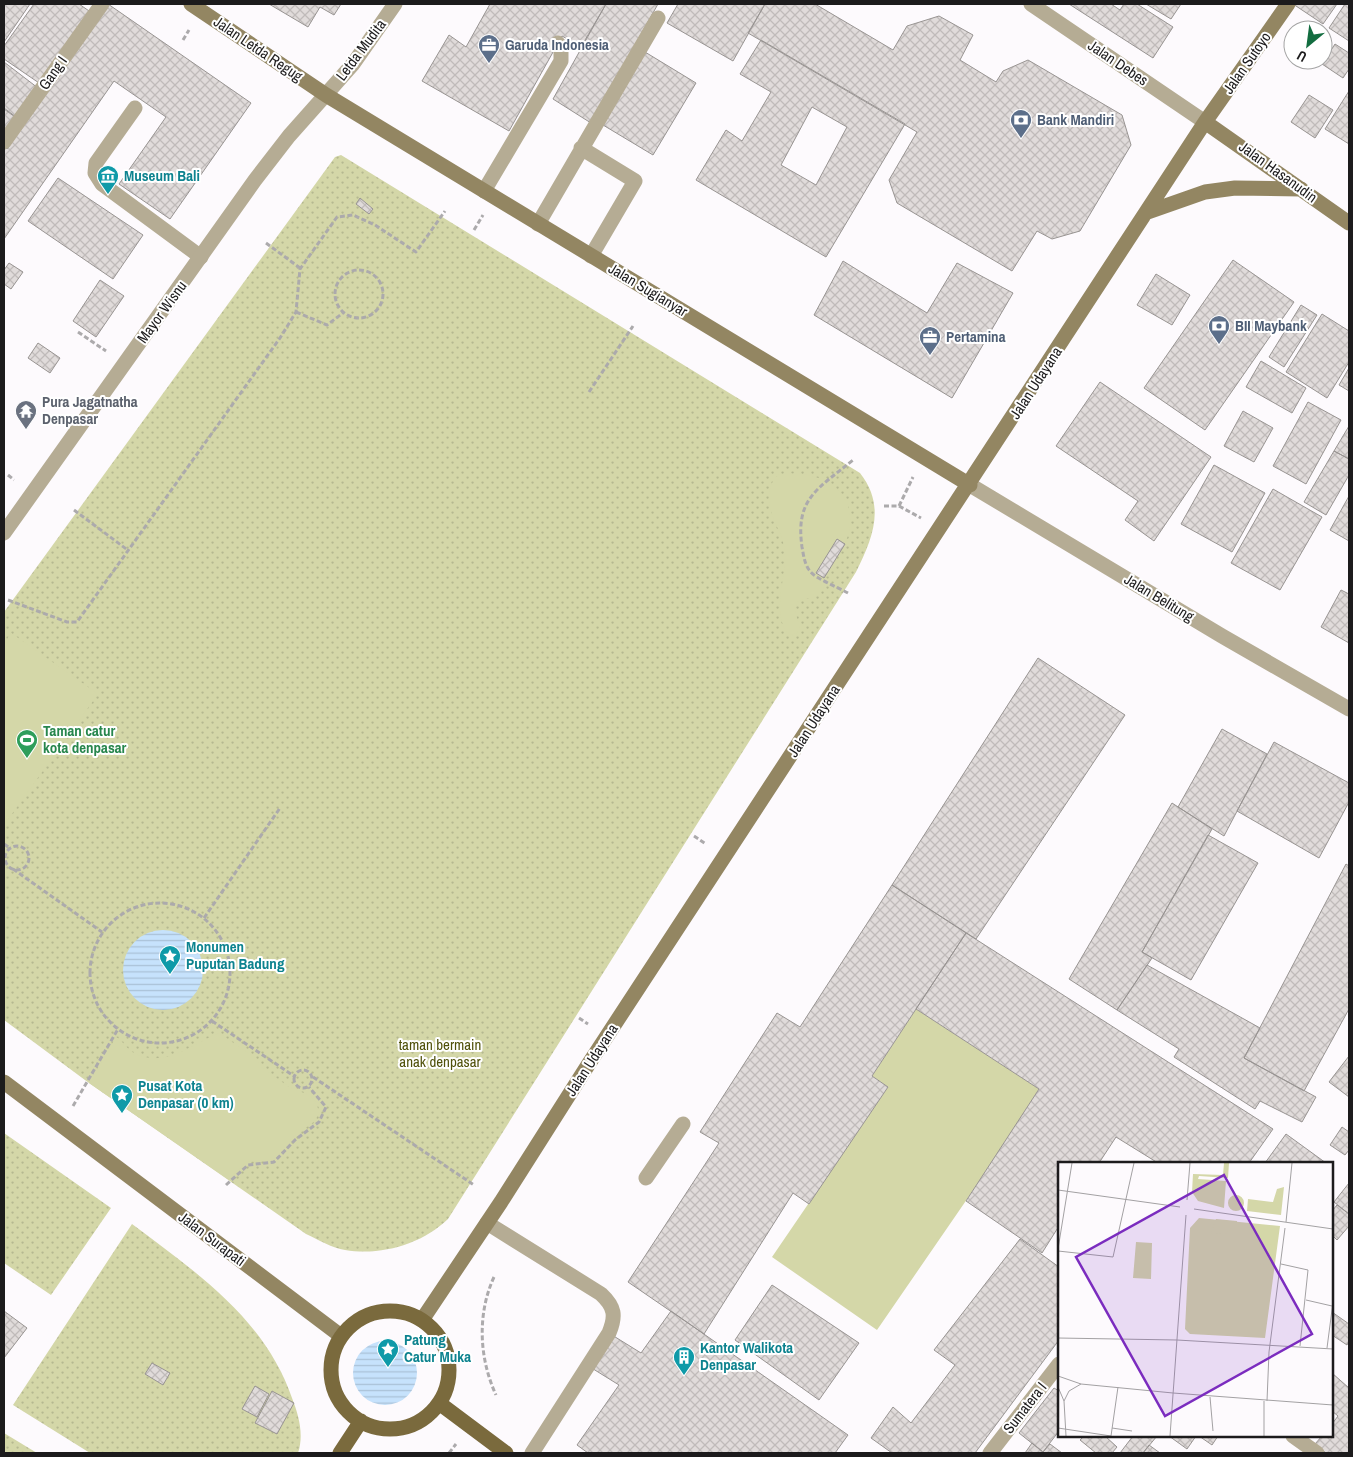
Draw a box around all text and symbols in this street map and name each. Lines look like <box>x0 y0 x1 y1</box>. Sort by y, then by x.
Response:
street label: Jalan Letda Regug <box>210 11 307 86</box>
street label: Letda Mudita <box>331 15 391 85</box>
north arrow <box>1283 20 1333 70</box>
street label: Jalan Sutoyo <box>1218 27 1276 98</box>
office icon: Garuda Indonesia <box>477 33 501 64</box>
place label: Garuda Indonesia <box>505 34 609 55</box>
street label: Jalan Debes <box>1084 35 1152 90</box>
text: U <box>1294 46 1310 66</box>
street label: Gang I <box>33 52 72 94</box>
bank icon: Bank Mandiri <box>1009 108 1033 139</box>
place label: Bank Mandiri <box>1037 109 1114 130</box>
street label: Jalan Hasanudin <box>1235 136 1322 207</box>
museum icon: Museum Bali <box>96 164 120 195</box>
place label: Museum Bali <box>124 165 200 186</box>
street label: Jalan Sugianyar <box>605 258 692 321</box>
street label: Mayor Wisnu <box>132 276 191 347</box>
bank icon: BII Maybank <box>1207 314 1231 345</box>
place label: BII Maybank <box>1235 315 1307 336</box>
office icon: Pertamina <box>918 325 942 356</box>
place label: Pertamina <box>946 326 1006 347</box>
street label: Jalan Udayana <box>1004 342 1067 423</box>
place label: Pura Jagatnatha Denpasar <box>42 391 138 429</box>
temple icon: Pura Jagatnatha Denpasar <box>14 399 38 430</box>
street label: Jalan Belitung <box>1120 568 1198 627</box>
street label: Jalan Udayana <box>782 680 845 761</box>
place label: Taman catur kota denpasar <box>43 720 127 758</box>
sports icon: Taman catur kota denpasar <box>15 728 39 759</box>
place label: Monumen Puputan Badung <box>186 936 285 974</box>
place icon: Monumen Puputan Badung <box>158 944 182 975</box>
street label: Jalan Udayana <box>560 1019 623 1100</box>
park label: taman bermain anak denpasar <box>399 1034 481 1072</box>
place label: Pusat Kota Denpasar (0 km) <box>138 1075 234 1113</box>
place icon: Pusat Kota Denpasar (0 km) <box>110 1083 134 1114</box>
inset map <box>1058 1162 1333 1437</box>
street label: Jalan Surapati <box>174 1206 250 1271</box>
place label: Patung Catur Muka <box>404 1329 471 1367</box>
place icon: Patung Catur Muka <box>376 1337 400 1368</box>
place label: Kantor Walikota Denpasar <box>700 1337 793 1375</box>
building icon: Kantor Walikota Denpasar <box>672 1345 696 1376</box>
street label: Sumatera I <box>998 1378 1051 1438</box>

